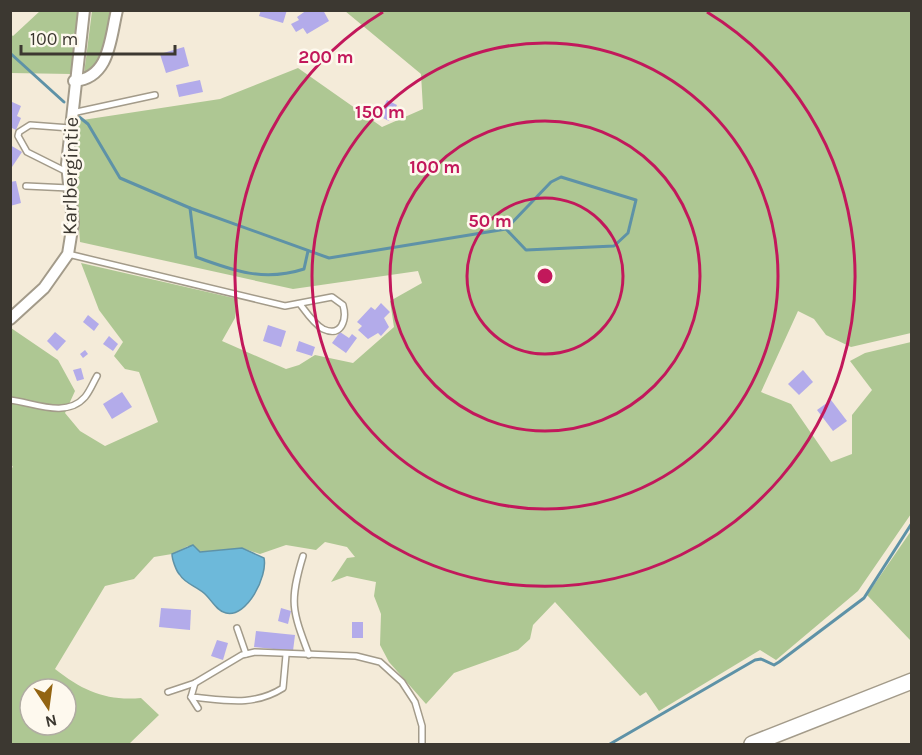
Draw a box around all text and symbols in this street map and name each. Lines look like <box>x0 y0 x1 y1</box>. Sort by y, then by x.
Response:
scale bar <box>21 18 176 56</box>
text: 100 m <box>30 28 78 50</box>
text: 200 m <box>298 46 354 68</box>
text: 150 m <box>355 101 405 123</box>
street label: Karlbergintie <box>58 117 83 235</box>
text: 100 m <box>410 156 460 178</box>
text: 50 m <box>468 210 512 232</box>
centre of rings <box>535 266 555 286</box>
north arrow <box>18 677 78 737</box>
text: N <box>44 711 59 732</box>

